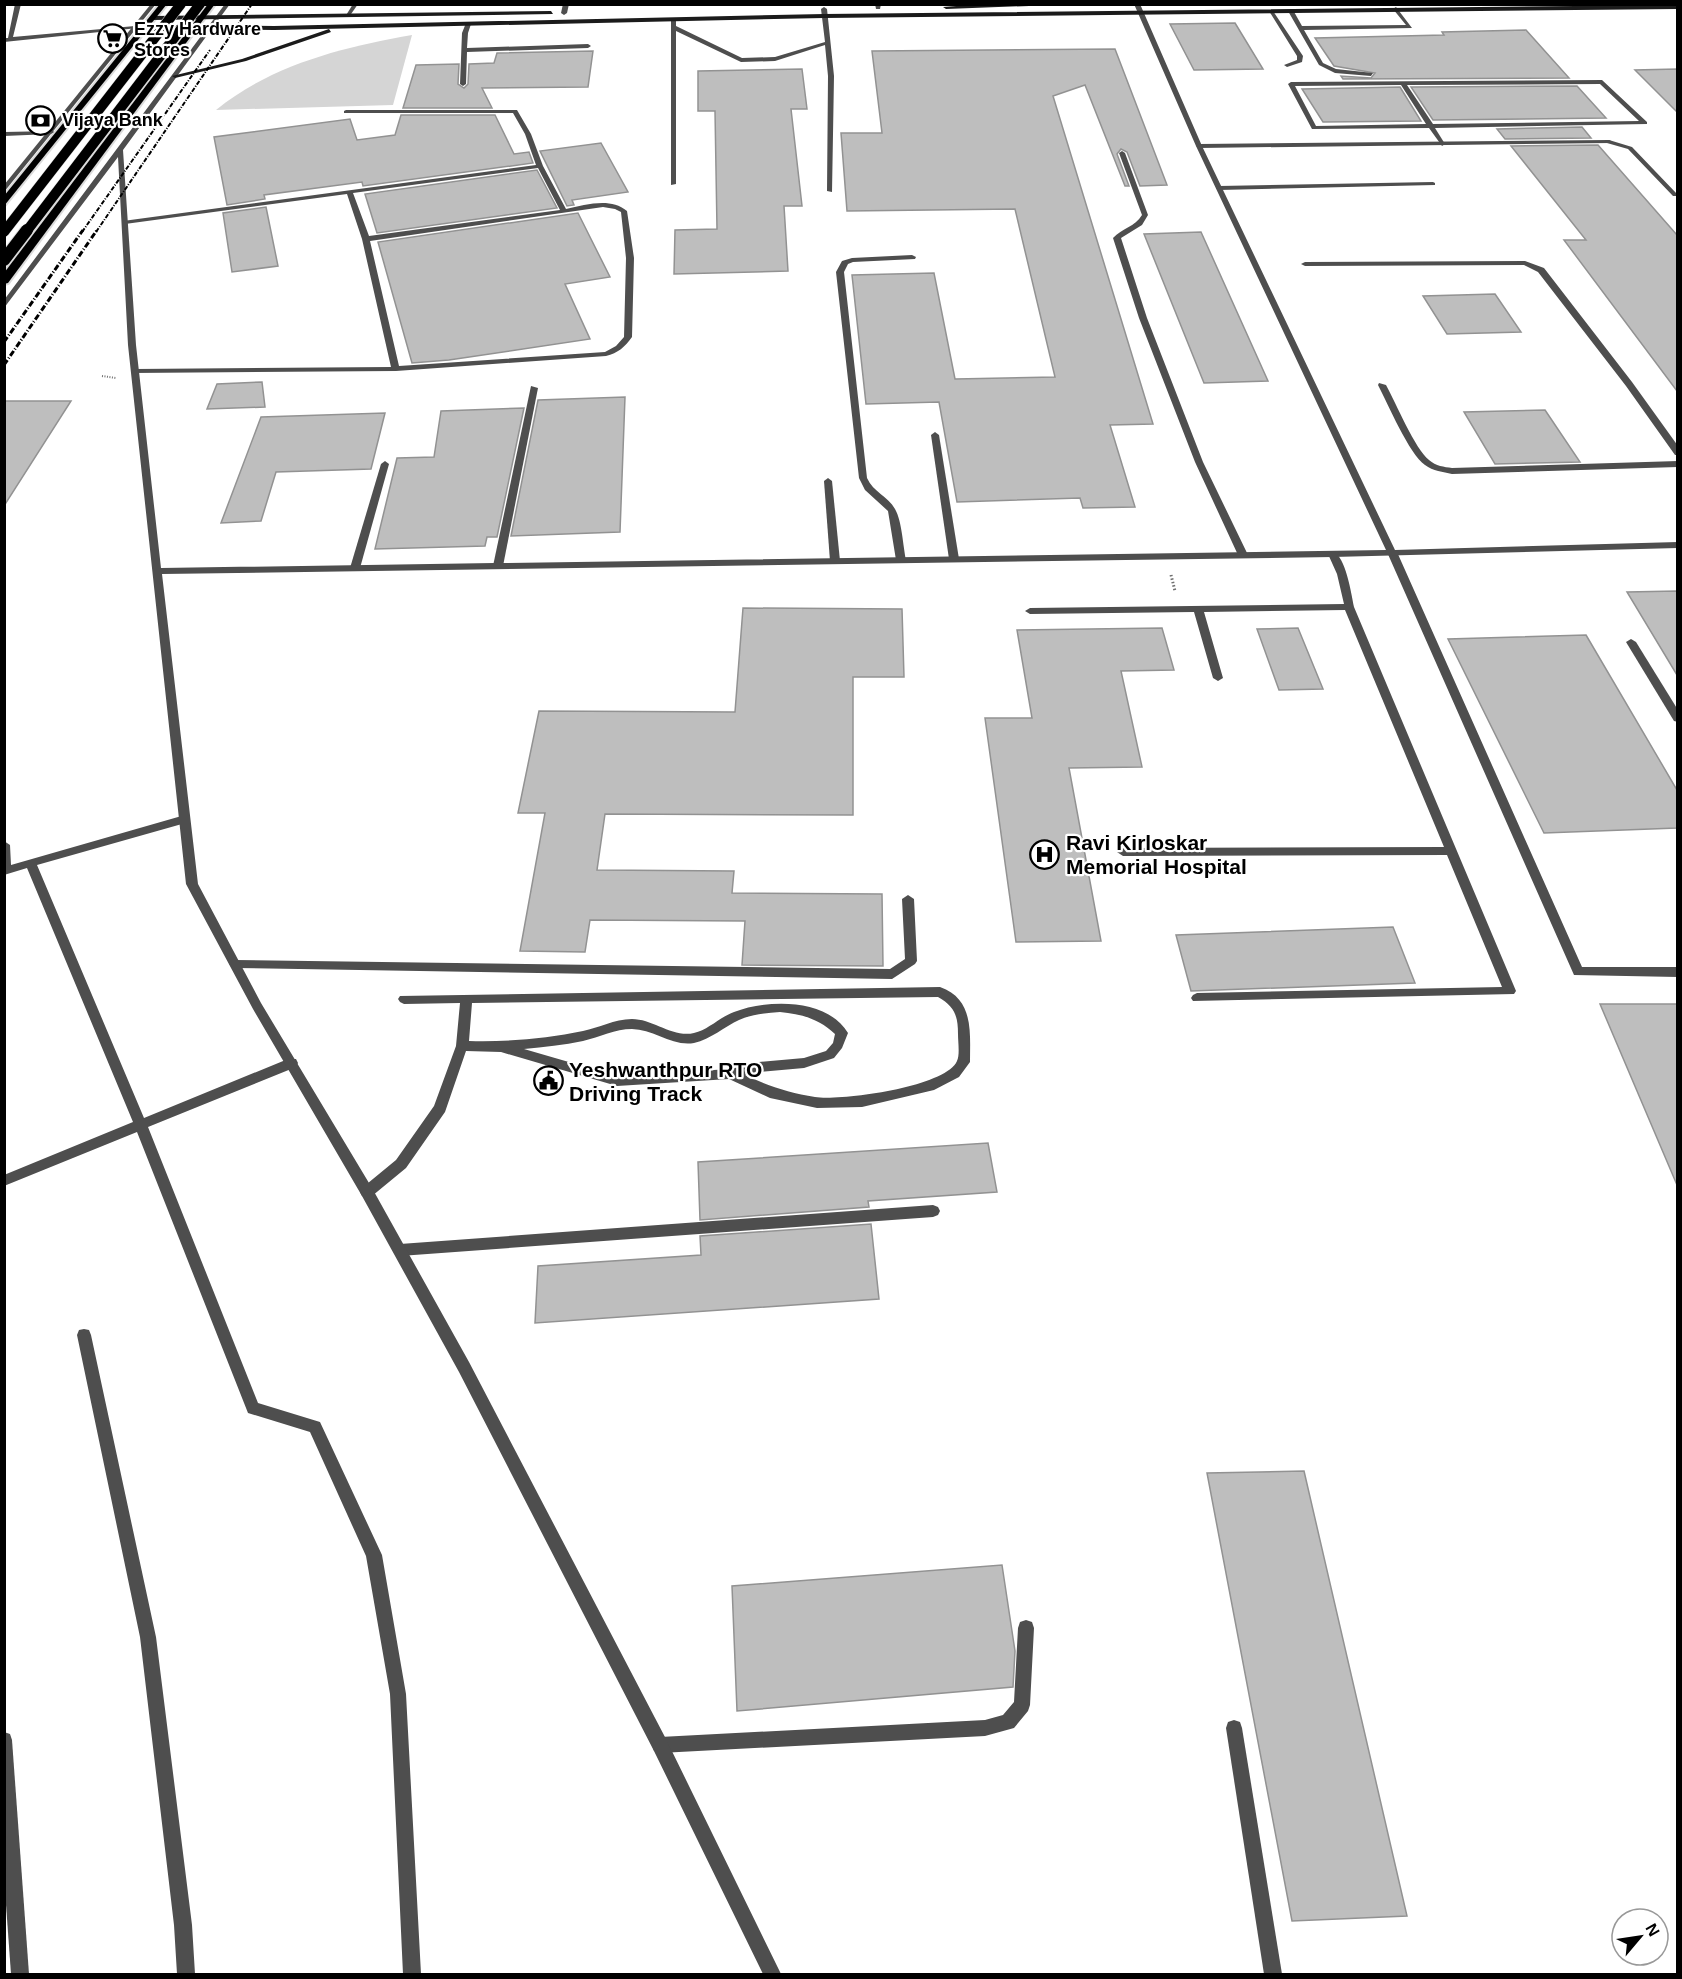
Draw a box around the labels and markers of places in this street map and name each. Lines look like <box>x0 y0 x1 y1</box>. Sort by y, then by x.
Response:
place label: Ezzy Hardware Stores <box>134 19 261 60</box>
supermarket icon: Ezzy Hardware Stores <box>97 23 129 55</box>
bank icon: Vijaya Bank <box>25 104 57 136</box>
place label: Vijaya Bank <box>62 110 164 130</box>
place label: Ravi Kirloskar Memorial Hospital <box>1066 831 1247 878</box>
hospital icon: Ravi Kirloskar Memorial Hospital <box>1029 838 1061 870</box>
place label: Yeshwanthpur RTO Driving Track <box>569 1058 762 1105</box>
public building icon: Yeshwanthpur RTO Driving Track <box>532 1065 564 1097</box>

